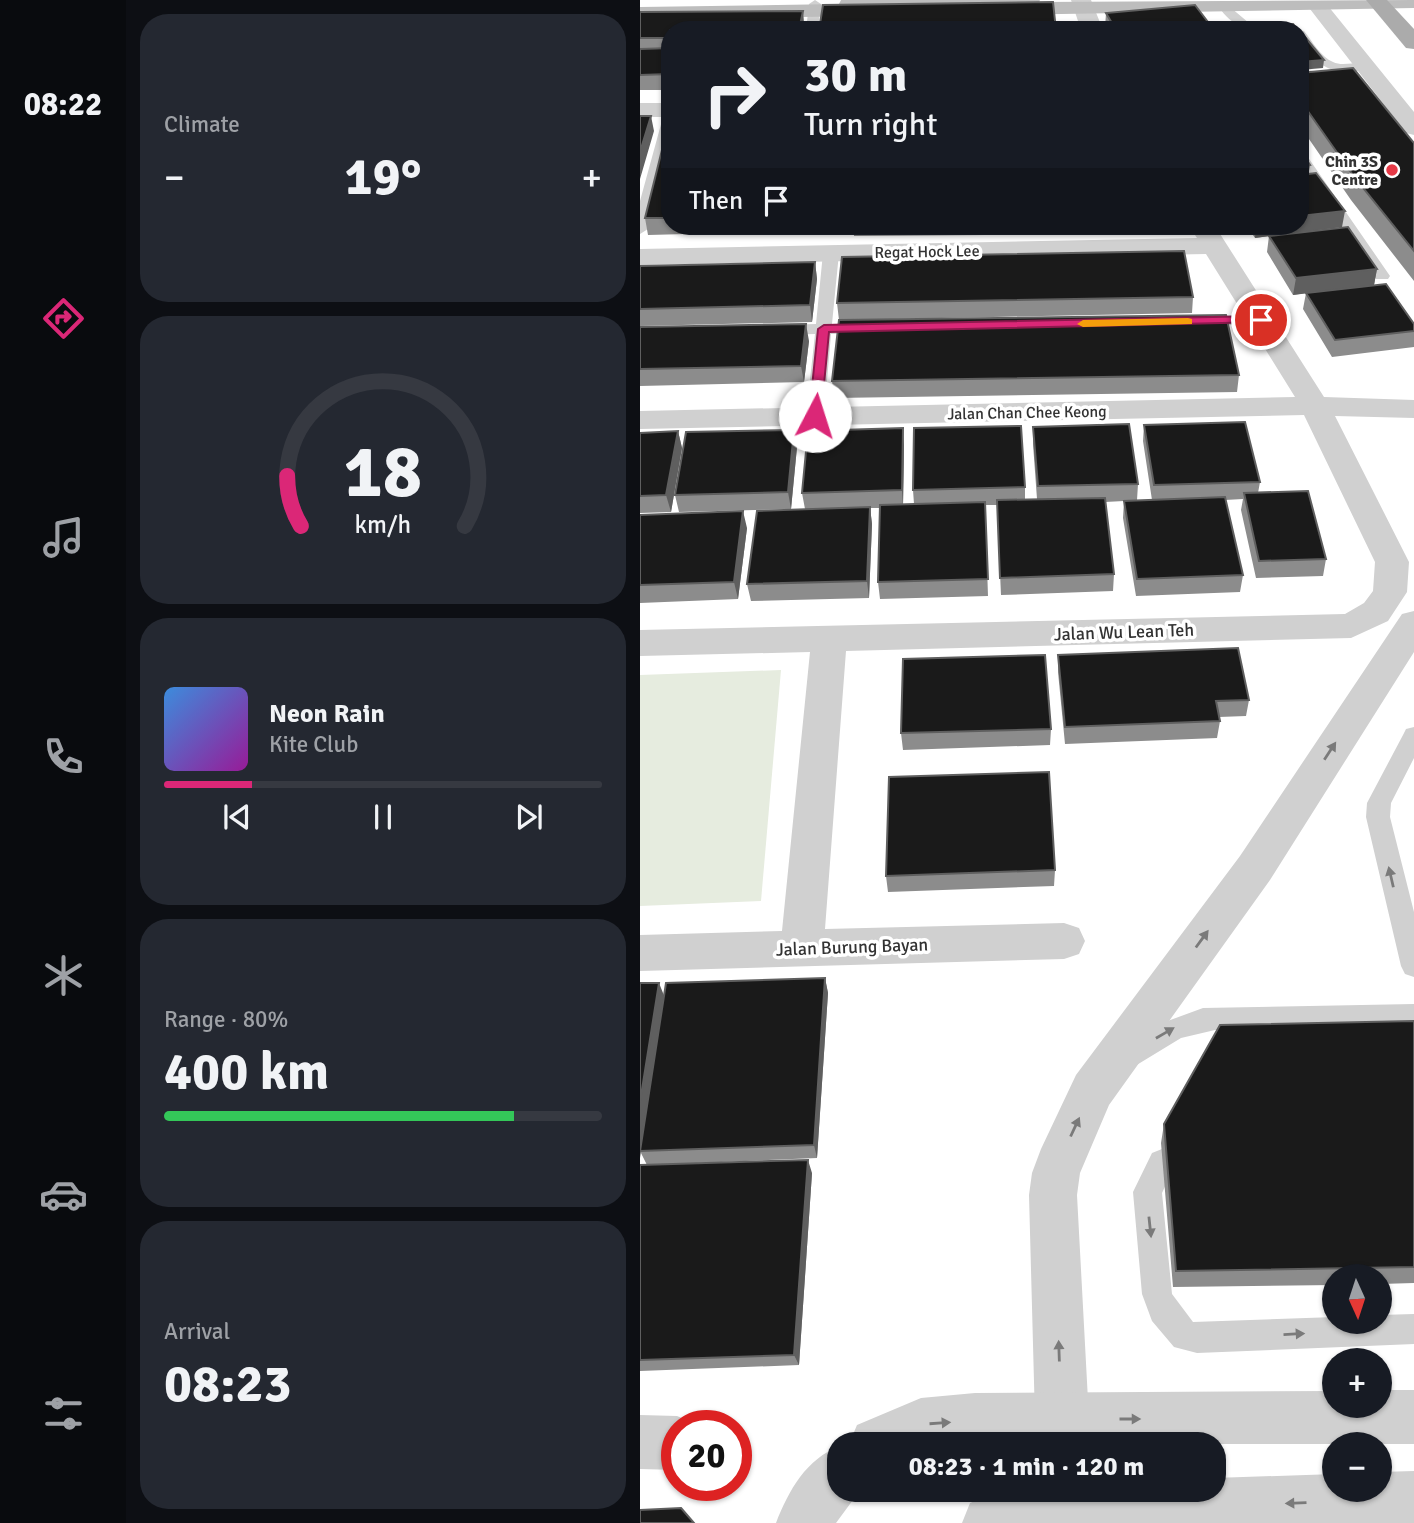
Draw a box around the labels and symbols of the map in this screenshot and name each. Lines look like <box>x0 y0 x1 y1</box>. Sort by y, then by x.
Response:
place label: Chin 3S Centre <box>1325 152 1378 190</box>
marker: Chin 3S Centre <box>1384 162 1400 178</box>
street label: Regat Hock Lee <box>874 241 980 263</box>
pin <box>1231 290 1291 350</box>
position arrow <box>778 379 852 453</box>
street label: Jalan Chan Chee Keong <box>947 402 1107 424</box>
street label: Jalan Wu Lean Teh <box>1053 619 1195 645</box>
one-way arrow <box>1324 742 1337 761</box>
one-way arrow <box>1386 866 1397 888</box>
one-way arrow <box>1195 930 1209 948</box>
street label: Jalan Burung Bayan <box>775 933 929 961</box>
one-way arrow <box>1156 1027 1175 1039</box>
one-way arrow <box>1069 1117 1081 1137</box>
one-way arrow <box>1145 1216 1156 1238</box>
north arrow <box>1322 1264 1392 1334</box>
one-way arrow <box>1283 1329 1305 1340</box>
one-way arrow <box>1054 1339 1065 1361</box>
speed limit sign: 20 <box>661 1410 752 1501</box>
one-way arrow <box>1120 1413 1142 1424</box>
one-way arrow <box>930 1417 952 1428</box>
one-way arrow <box>1285 1497 1307 1508</box>

